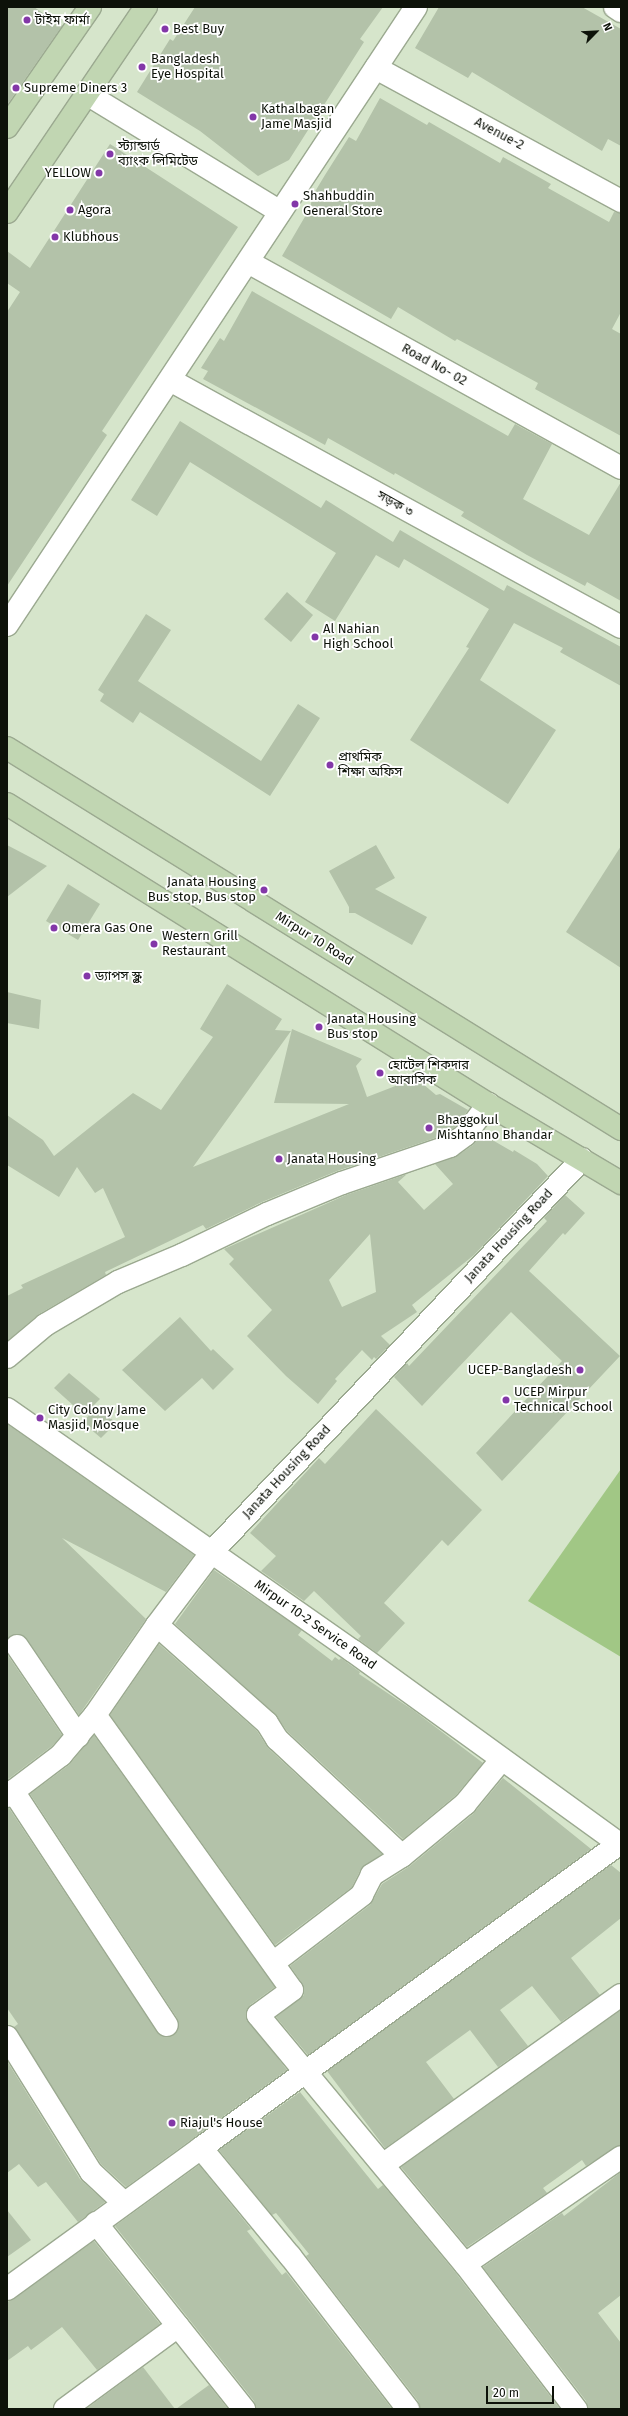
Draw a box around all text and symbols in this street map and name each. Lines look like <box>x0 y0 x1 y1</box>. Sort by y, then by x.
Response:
place label: টাইম ফার্মা <box>35 12 90 28</box>
north arrow <box>576 12 616 52</box>
marker: টাইম ফার্মা <box>22 15 32 25</box>
place label: Best Buy <box>173 21 224 37</box>
text: N <box>600 21 615 33</box>
marker: Best Buy <box>160 24 170 34</box>
place label: Bangladesh Eye Hospital <box>151 52 224 83</box>
marker: Bangladesh Eye Hospital <box>136 61 148 73</box>
place label: Supreme Diners 3 <box>24 80 127 96</box>
marker: Supreme Diners 3 <box>11 83 21 93</box>
place label: Kathalbagan Jame Masjid <box>261 102 334 133</box>
marker: Kathalbagan Jame Masjid <box>248 112 258 122</box>
street label: Avenue-2 <box>471 114 527 154</box>
place label: স্ট্যান্ডার্ড ব্যাংক লিমিটেড <box>118 139 198 170</box>
marker: স্ট্যান্ডার্ড ব্যাংক লিমিটেড <box>105 149 115 159</box>
place label: YELLOW <box>45 165 91 181</box>
marker: YELLOW <box>94 168 104 178</box>
place label: Shahbuddin General Store <box>303 189 383 220</box>
marker: Shahbuddin General Store <box>290 199 300 209</box>
place label: Agora <box>78 202 111 218</box>
marker: Agora <box>65 205 75 215</box>
place label: Klubhous <box>63 229 119 245</box>
marker: Klubhous <box>50 232 60 242</box>
street label: Road No- 02 <box>399 341 469 389</box>
street label: সড়ক ৩ <box>374 488 416 520</box>
place label: Al Nahian High School <box>323 622 393 653</box>
marker: Al Nahian High School <box>310 632 320 642</box>
place label: প্রাথমিক শিক্ষা অফিস <box>338 750 402 781</box>
marker: প্রাথমিক শিক্ষা অফিস <box>325 760 335 770</box>
place label: Janata Housing Bus stop, Bus stop <box>148 875 256 906</box>
marker: Janata Housing Bus stop, Bus stop <box>259 885 269 895</box>
street label: Mirpur 10 Road <box>272 909 356 969</box>
place label: Omera Gas One <box>62 920 153 936</box>
marker: Omera Gas One <box>49 923 59 933</box>
place label: Western Grill Restaurant <box>162 929 238 960</box>
marker: Western Grill Restaurant <box>149 939 159 949</box>
place label: ড্যাপস স্কুল <box>95 968 142 984</box>
marker: ড্যাপস স্কুল <box>82 971 92 981</box>
place label: Janata Housing Bus stop <box>327 1012 416 1043</box>
marker: Janata Housing Bus stop <box>314 1022 324 1032</box>
place label: হোটেল শিকদার আবাসিক <box>388 1058 469 1089</box>
marker: হোটেল শিকদার আবাসিক <box>375 1068 385 1078</box>
place label: Bhaggokul Mishtanno Bhandar <box>437 1113 552 1144</box>
marker: Bhaggokul Mishtanno Bhandar <box>424 1123 434 1133</box>
place label: Janata Housing <box>287 1151 376 1167</box>
marker: Janata Housing <box>274 1154 284 1164</box>
street label: Janata Housing Road <box>462 1186 556 1286</box>
place label: UCEP-Bangladesh <box>468 1362 572 1378</box>
marker: UCEP-Bangladesh <box>575 1365 585 1375</box>
place label: UCEP Mirpur Technical School <box>514 1385 612 1416</box>
marker: UCEP Mirpur Technical School <box>501 1395 511 1405</box>
place label: City Colony Jame Masjid, Mosque <box>48 1403 146 1434</box>
marker: City Colony Jame Masjid, Mosque <box>35 1413 45 1423</box>
street label: Janata Housing Road <box>240 1422 334 1522</box>
street label: Mirpur 10-2 Service Road <box>251 1577 379 1673</box>
place label: Riajul's House <box>180 2115 263 2131</box>
marker: Riajul's House <box>167 2118 177 2128</box>
scale bar <box>488 2378 556 2404</box>
text: 20 m <box>493 2386 519 2400</box>

